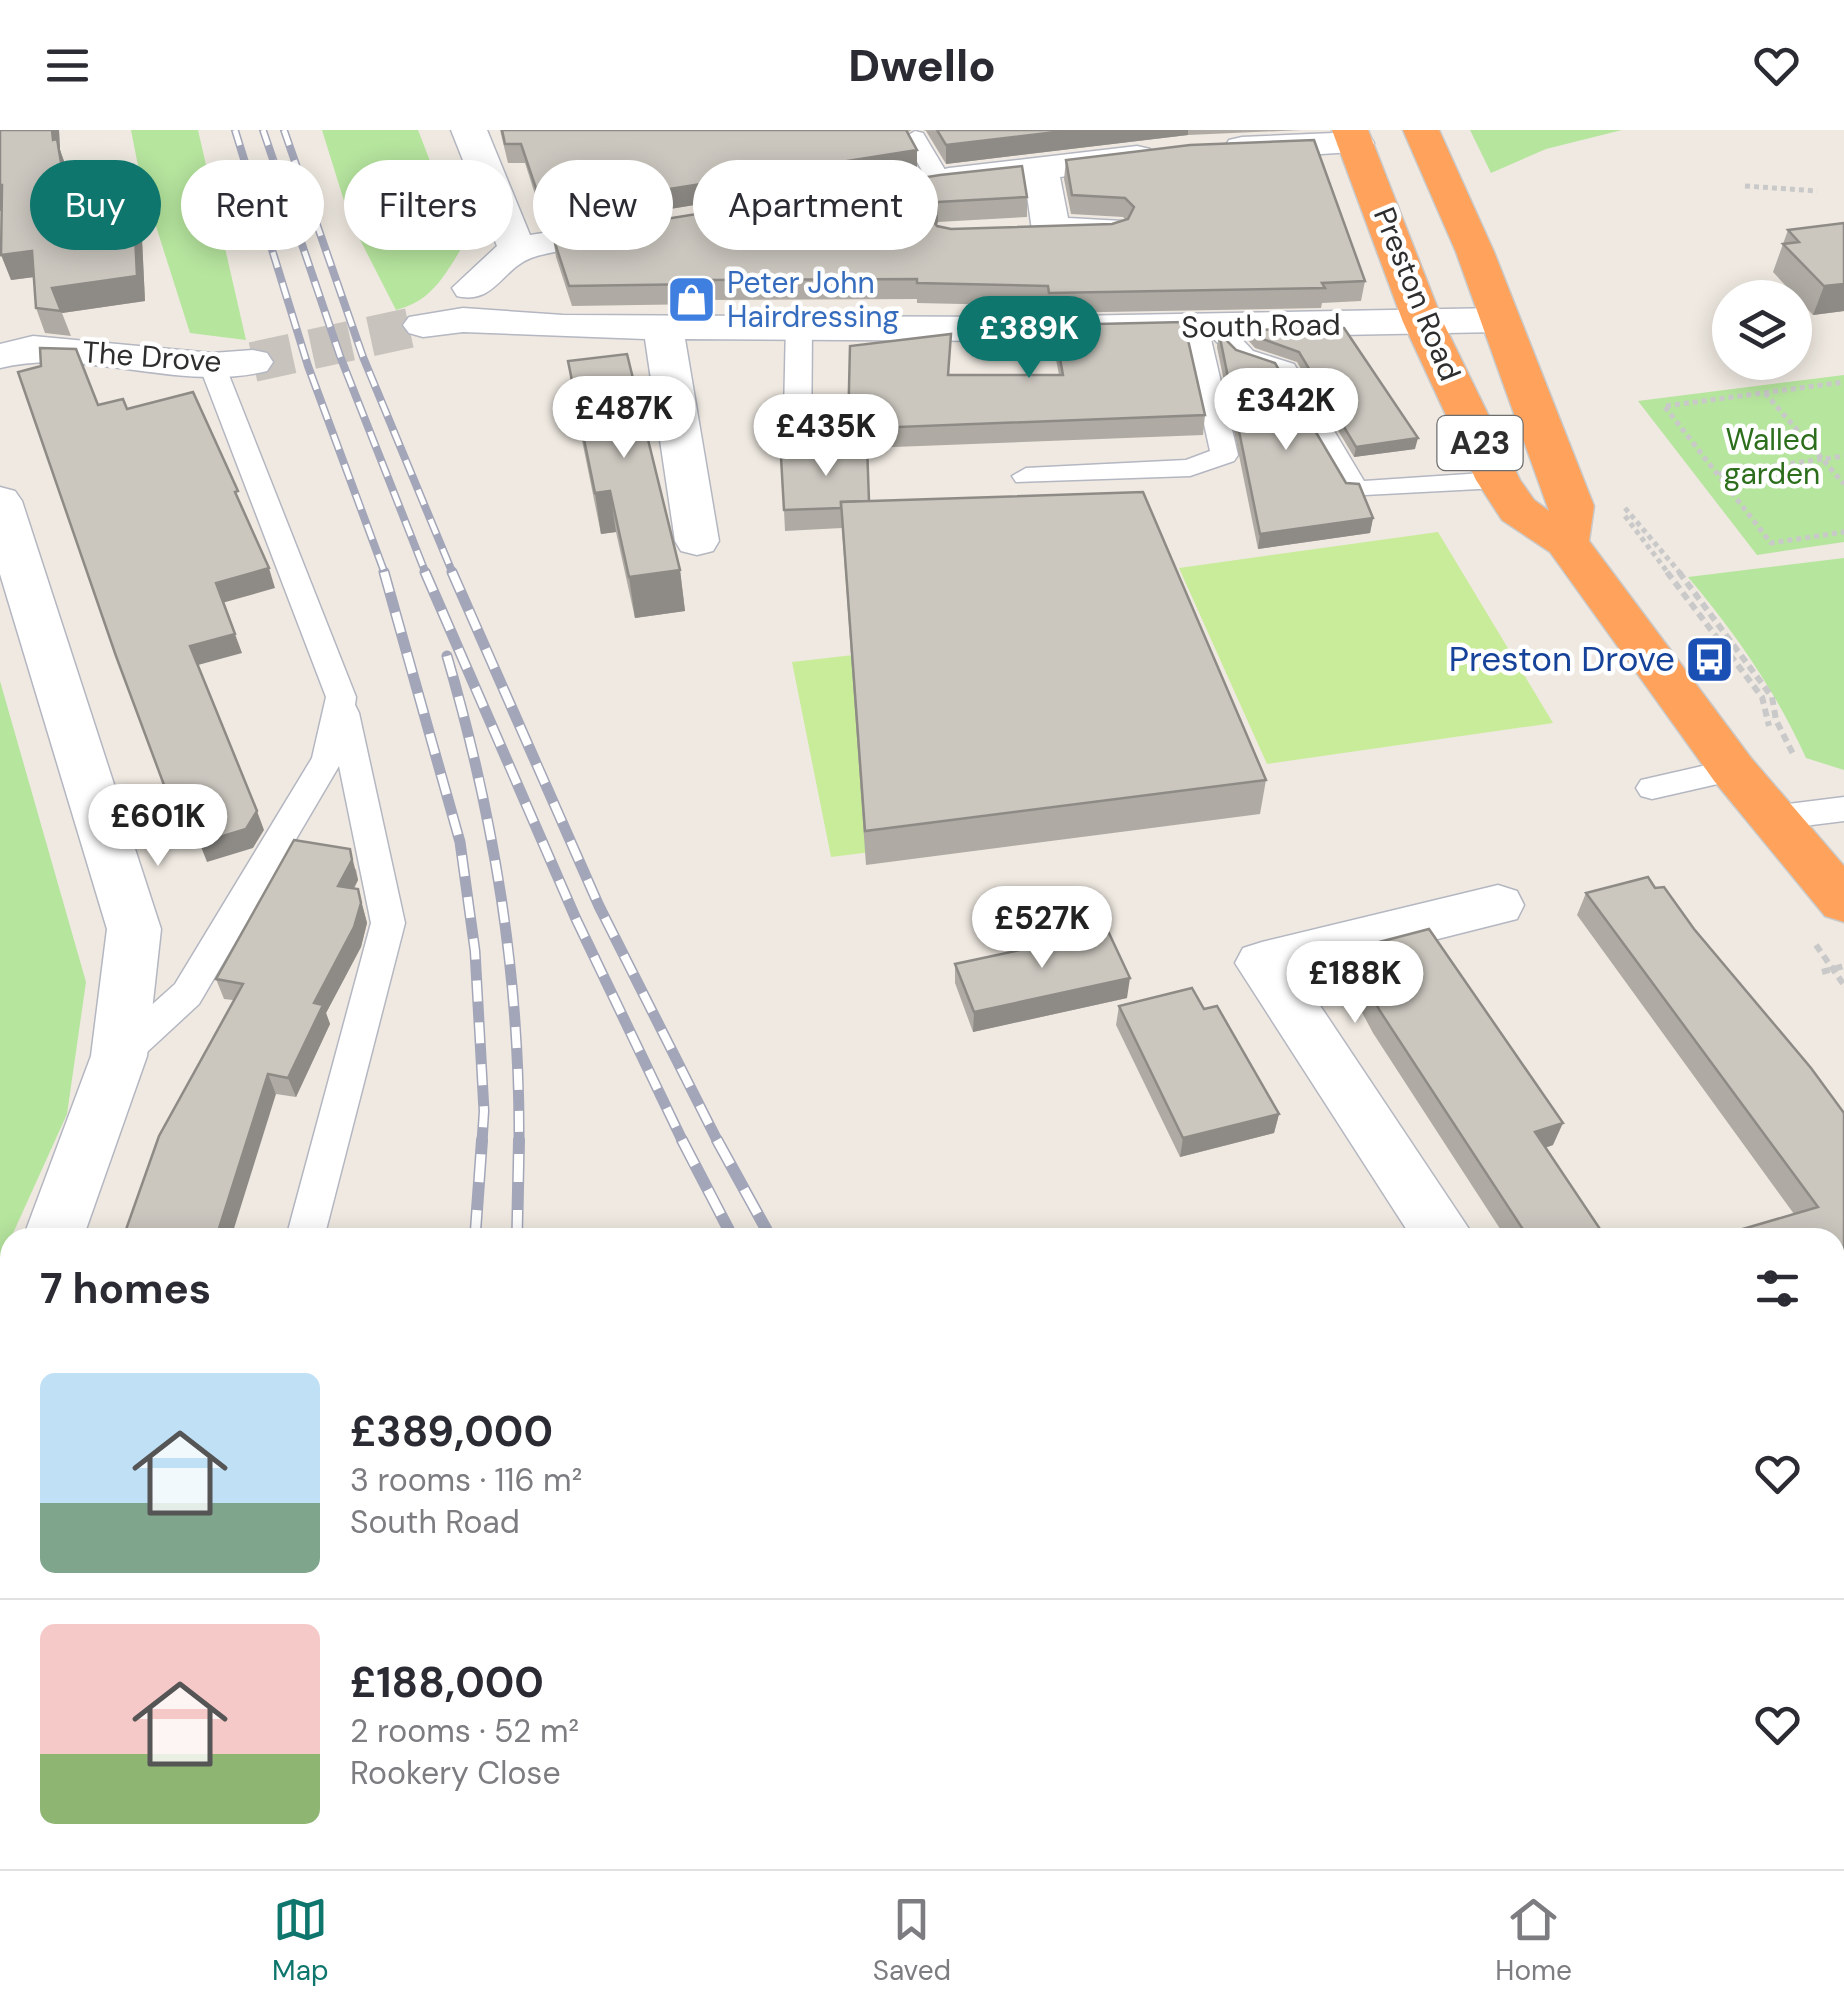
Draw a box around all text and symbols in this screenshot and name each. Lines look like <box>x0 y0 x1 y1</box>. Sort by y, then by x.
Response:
text: Dwello <box>848 36 996 95</box>
icon: menu <box>40 38 95 93</box>
icon: heart <box>1749 38 1804 93</box>
chip: Buy <box>30 160 161 250</box>
chip: Rent <box>181 160 324 250</box>
chip: Filters <box>344 160 513 250</box>
chip: New <box>533 160 673 250</box>
chip: Apartment <box>693 160 938 250</box>
street label: Preston Road <box>1365 201 1470 386</box>
place label: Peter John Hairdressing <box>727 263 899 336</box>
shop icon: Peter John Hairdressing <box>666 274 718 326</box>
map controls <box>1712 280 1812 380</box>
button: layers <box>1712 280 1812 380</box>
pin: £389K <box>959 296 1099 381</box>
street label: South Road <box>1181 305 1341 346</box>
text: £389K <box>979 307 1079 349</box>
street label: The Drove <box>81 332 223 381</box>
pin: £342K <box>1216 368 1356 453</box>
pin: £487K <box>554 376 694 461</box>
text: £342K <box>1236 379 1336 421</box>
text: £487K <box>575 387 673 429</box>
pin: £435K <box>756 394 896 479</box>
text: £435K <box>776 405 876 447</box>
road number: A23 <box>1438 416 1522 470</box>
park label: Walled garden <box>1724 420 1820 493</box>
bus stop icon: Preston Drove <box>1684 633 1736 685</box>
place label: Preston Drove <box>1449 636 1675 682</box>
pin: £601K <box>88 784 228 869</box>
text: £601K <box>110 795 206 837</box>
pin: £527K <box>972 886 1112 971</box>
text: £527K <box>994 897 1090 939</box>
pin: £188K <box>1285 941 1425 1026</box>
text: £188K <box>1308 952 1402 994</box>
text: 7 homes <box>40 1261 211 1316</box>
icon: filters <box>1750 1261 1805 1316</box>
text: £389,000 <box>350 1404 553 1459</box>
icon: home <box>120 1413 240 1533</box>
icon: heart <box>1750 1446 1805 1501</box>
text: 3 rooms · 116 m² <box>350 1459 582 1501</box>
text: South Road <box>350 1501 520 1543</box>
text: £188,000 <box>350 1655 544 1710</box>
icon: home <box>120 1664 240 1784</box>
icon: heart <box>1750 1697 1805 1752</box>
text: 2 rooms · 52 m² <box>350 1710 579 1752</box>
text: Rookery Close <box>350 1752 561 1794</box>
tab: Map <box>272 1892 328 1989</box>
tab: Saved <box>873 1892 951 1989</box>
tab: Home <box>1495 1892 1572 1989</box>

